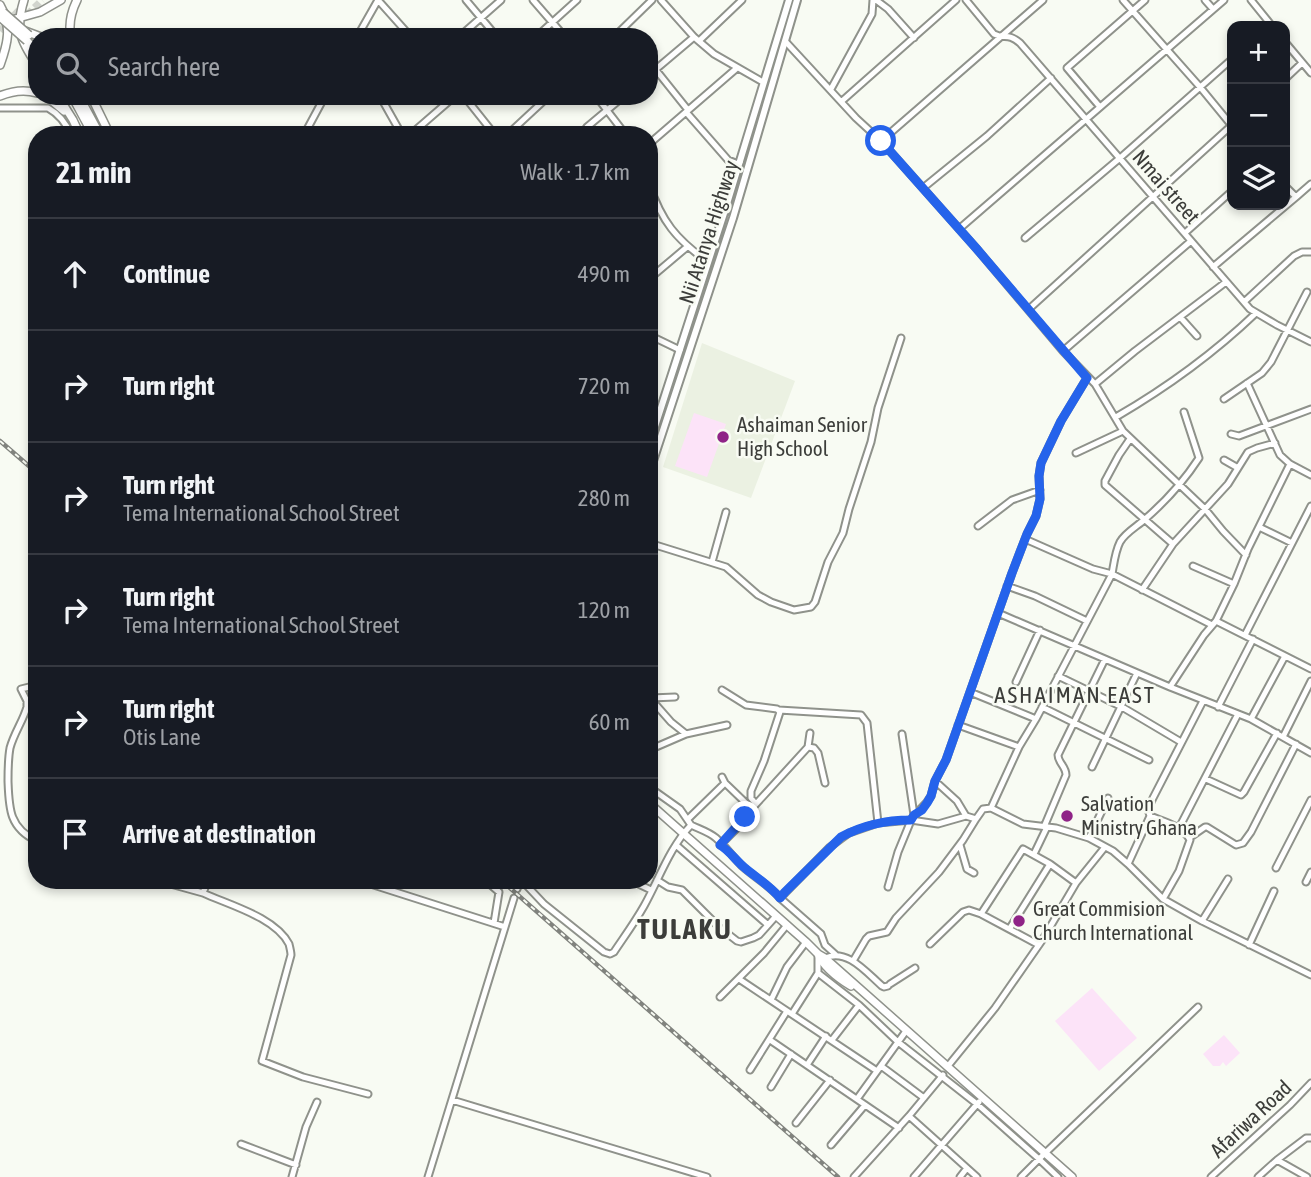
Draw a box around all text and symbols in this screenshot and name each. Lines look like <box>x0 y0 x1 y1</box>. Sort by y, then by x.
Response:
map controls <box>1227 21 1290 210</box>
button: + <box>1227 21 1290 84</box>
search box <box>28 28 658 105</box>
icon: search <box>52 48 90 86</box>
text: Search here <box>108 52 220 82</box>
button: − <box>1227 84 1290 147</box>
route start <box>865 125 896 156</box>
street label: Nmai street <box>1128 145 1205 228</box>
button: layers <box>1227 147 1290 210</box>
text: 21 min <box>56 155 131 189</box>
street label: Nii Atanya Highway <box>674 157 743 306</box>
text: Walk · 1.7 km <box>520 159 630 185</box>
icon: ahead <box>56 255 94 293</box>
text: Continue <box>123 259 210 289</box>
text: 490 m <box>578 261 630 287</box>
icon: right <box>56 367 94 405</box>
text: Turn right <box>123 371 214 401</box>
text: 720 m <box>578 373 630 399</box>
place label: Ashaiman Senior High School <box>737 412 868 460</box>
marker: Ashaiman Senior High School <box>715 429 731 445</box>
text: Turn right <box>123 470 214 500</box>
icon: right <box>56 479 94 517</box>
text: 280 m <box>578 485 630 511</box>
text: Tema International School Street <box>123 500 400 526</box>
text: Turn right <box>123 582 214 612</box>
icon: right <box>56 591 94 629</box>
text: 120 m <box>578 597 630 623</box>
text: Tema International School Street <box>123 612 400 638</box>
district label: ASHAIMAN EAST <box>994 682 1156 708</box>
text: Turn right <box>123 694 214 724</box>
icon: right <box>56 703 94 741</box>
text: 60 m <box>589 709 630 735</box>
text: Otis Lane <box>123 724 201 750</box>
place label: Salvation Ministry Ghana <box>1081 791 1197 839</box>
route end <box>729 801 760 832</box>
marker: Salvation Ministry Ghana <box>1059 808 1075 824</box>
icon: arrive <box>56 815 94 853</box>
text: Arrive at destination <box>123 819 316 849</box>
place label: Great Commision Church International <box>1033 896 1194 944</box>
district label: TULAKU <box>637 913 733 945</box>
marker: Great Commision Church International <box>1011 913 1027 929</box>
street label: Afariwa Road <box>1205 1075 1296 1162</box>

